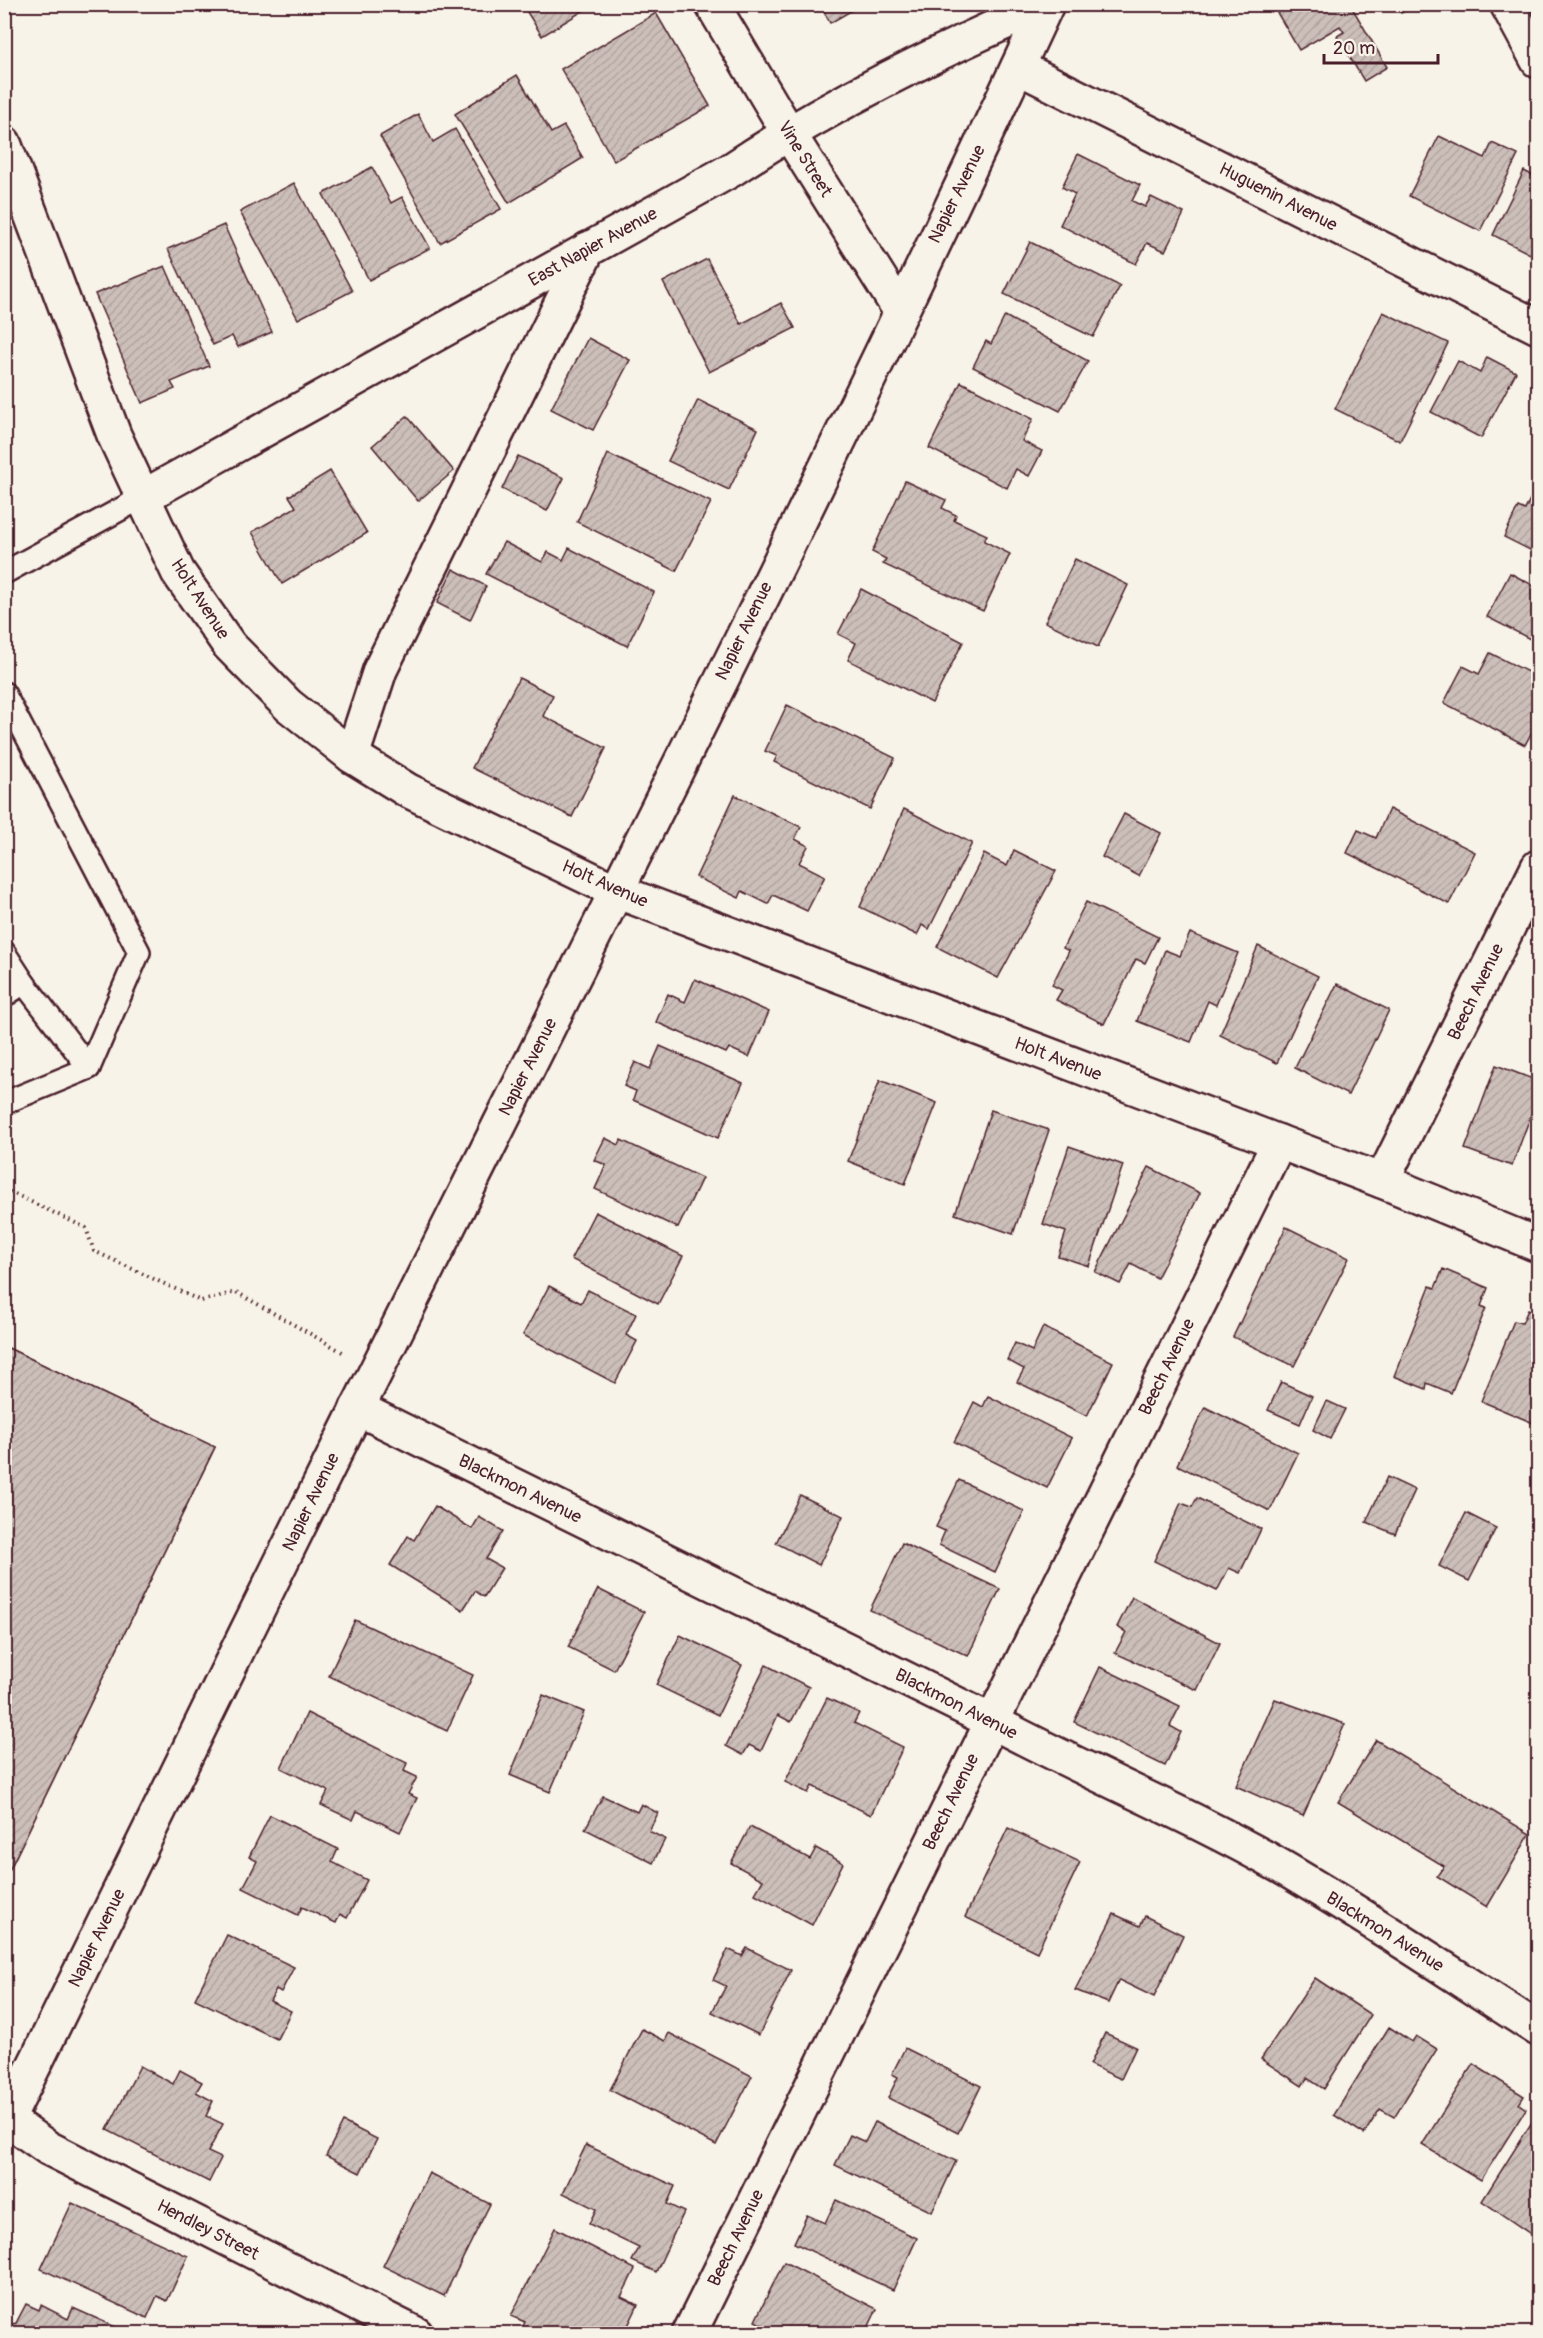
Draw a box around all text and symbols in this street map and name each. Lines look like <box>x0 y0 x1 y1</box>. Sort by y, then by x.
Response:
scale bar <box>1324 27 1438 65</box>
text: 20 m <box>1333 37 1375 60</box>
street label: Vine Street <box>773 117 838 202</box>
street label: Napier Avenue <box>923 141 991 247</box>
street label: Huguenin Avenue <box>1215 157 1341 237</box>
street label: East Napier Avenue <box>525 202 662 292</box>
street label: Holt Avenue <box>165 554 235 644</box>
street label: Napier Avenue <box>710 578 778 684</box>
street label: Holt Avenue <box>558 855 652 913</box>
street label: Beech Avenue <box>1443 940 1509 1044</box>
street label: Napier Avenue <box>494 1014 563 1120</box>
street label: Holt Avenue <box>1011 1032 1105 1086</box>
street label: Beech Avenue <box>1134 1315 1200 1419</box>
street label: Napier Avenue <box>277 1449 345 1555</box>
street label: Blackmon Avenue <box>455 1449 586 1529</box>
street label: Blackmon Avenue <box>891 1663 1021 1745</box>
street label: Beech Avenue <box>918 1750 984 1854</box>
street label: Napier Avenue <box>63 1885 131 1991</box>
street label: Blackmon Avenue <box>1322 1887 1448 1977</box>
street label: Beech Avenue <box>703 2186 769 2290</box>
street label: Hendley Street <box>153 2194 264 2266</box>

